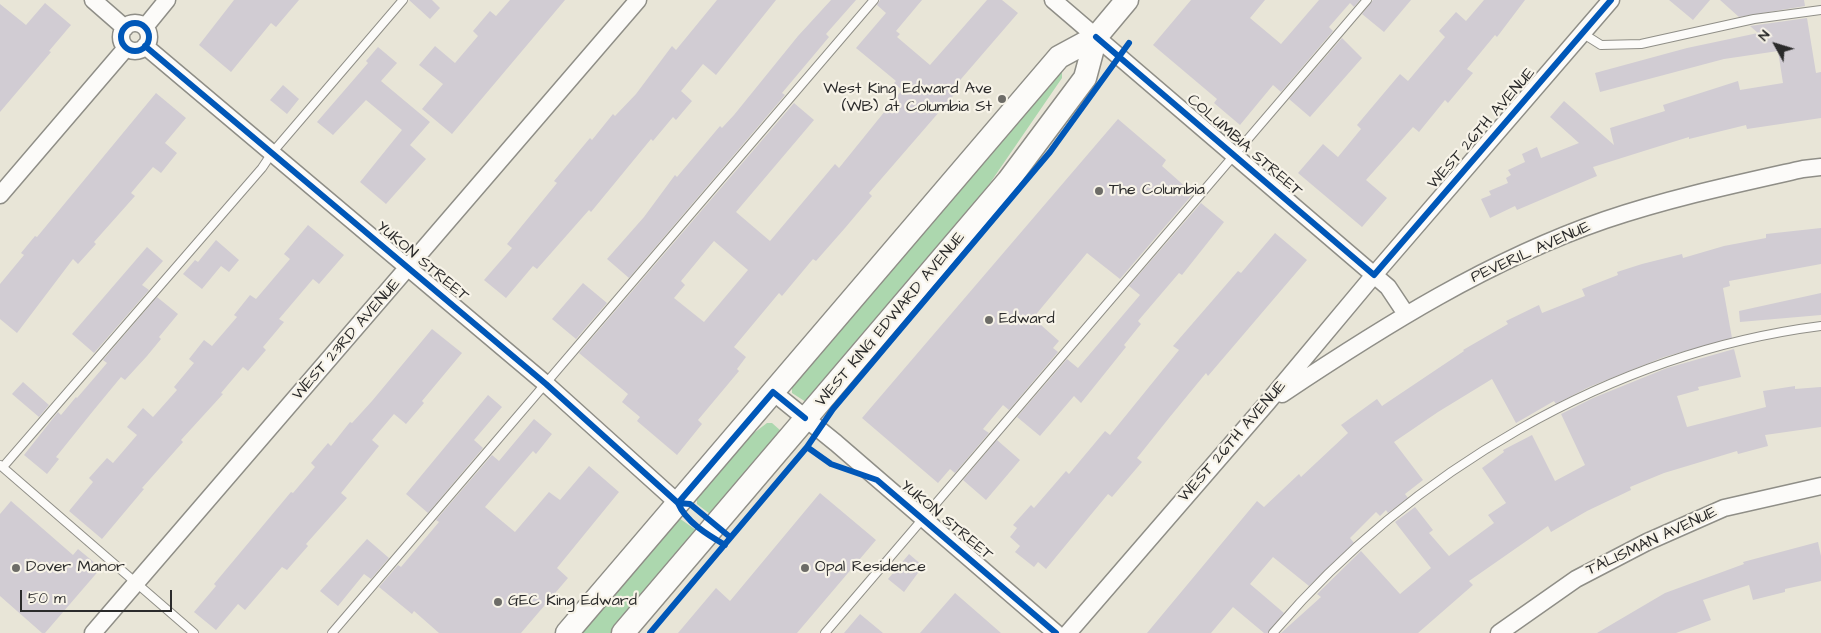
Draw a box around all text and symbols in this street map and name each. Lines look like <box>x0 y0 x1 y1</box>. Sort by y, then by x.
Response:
north arrow <box>1751 20 1801 70</box>
text: N <box>1754 26 1775 45</box>
street label: WEST 26TH AVENUE <box>1424 64 1540 194</box>
place label: West King Edward Ave (WB) at Columbia St <box>823 80 992 118</box>
street label: COLUMBIA STREET <box>1182 91 1306 201</box>
marker: West King Edward Ave (WB) at Columbia St <box>996 93 1008 105</box>
place label: The Columbia <box>1109 181 1205 201</box>
marker: The Columbia <box>1093 185 1105 197</box>
street label: YUKON STREET <box>372 218 472 306</box>
street label: PEVERIL AVENUE <box>1468 218 1594 288</box>
street label: WEST KING EDWARD AVENUE <box>812 229 970 411</box>
street label: WEST 23RD AVENUE <box>289 275 405 405</box>
place label: Edward <box>999 310 1055 330</box>
marker: Edward <box>983 314 995 326</box>
street label: WEST 26TH AVENUE <box>1175 377 1291 507</box>
street label: YUKON STREET <box>896 477 996 565</box>
street label: TALISMAN AVENUE <box>1584 503 1720 581</box>
place label: Dover Manor <box>26 558 125 578</box>
place label: Opal Residence <box>815 558 926 578</box>
marker: Dover Manor <box>10 562 22 574</box>
marker: Opal Residence <box>799 562 811 574</box>
scale bar <box>22 580 175 612</box>
text: 50 m <box>28 588 66 609</box>
place label: GEC King Edward <box>508 592 637 612</box>
marker: GEC King Edward <box>492 596 504 608</box>

